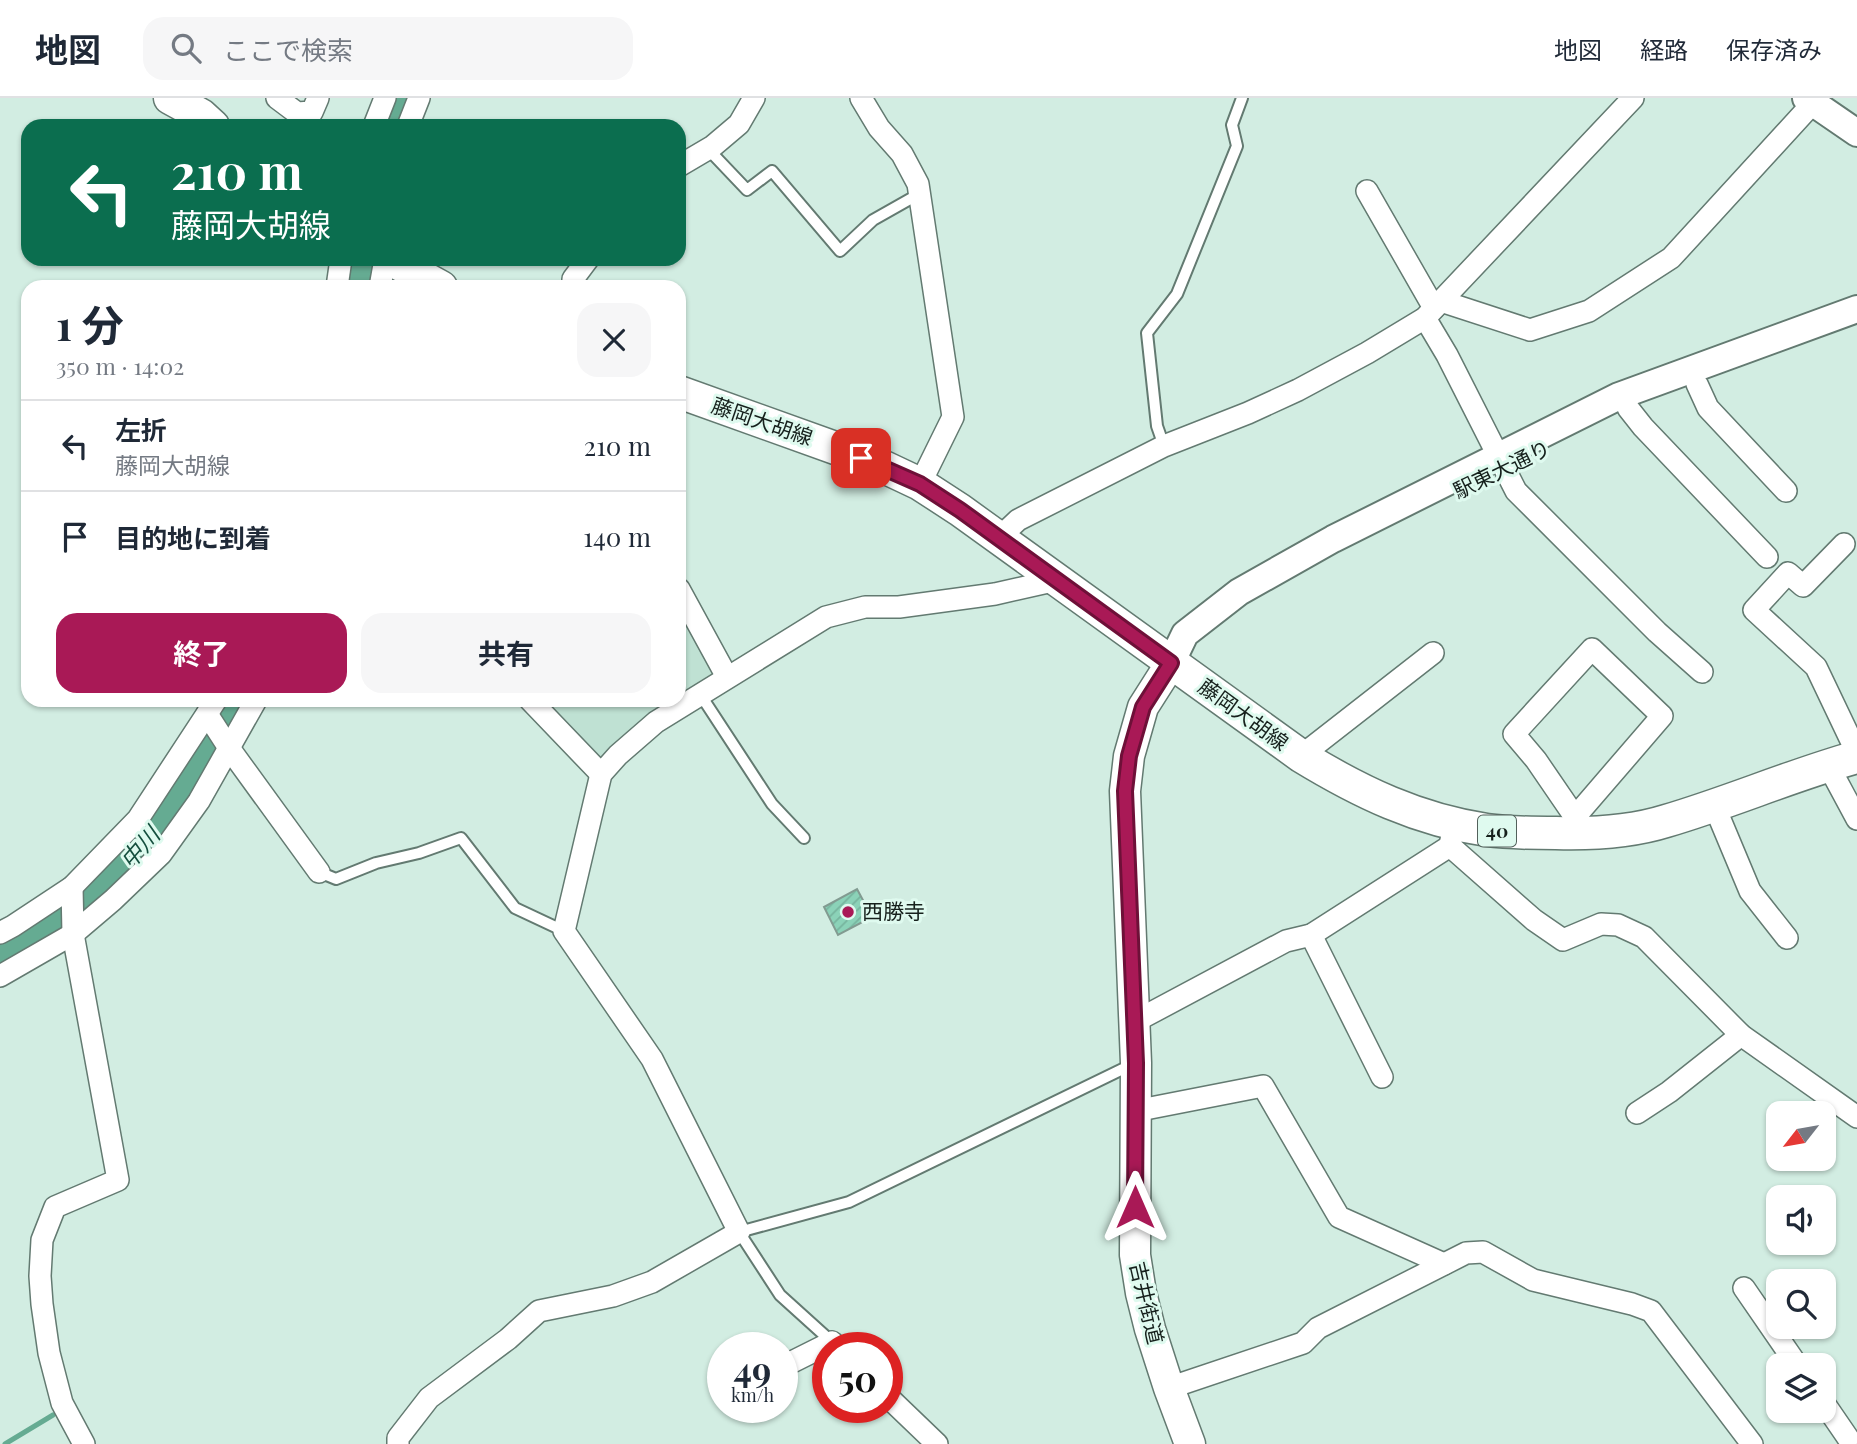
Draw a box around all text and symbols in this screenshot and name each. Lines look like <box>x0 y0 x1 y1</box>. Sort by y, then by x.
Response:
search box <box>143 17 633 80</box>
text: 地図 <box>35 26 101 70</box>
icon: search <box>167 29 205 67</box>
text: ここで検索 <box>223 32 353 67</box>
text: 地図 <box>1554 33 1602 65</box>
text: 経路 <box>1640 33 1688 65</box>
text: 保存済み <box>1726 33 1822 65</box>
text: 210 m <box>171 137 303 202</box>
icon: left <box>56 147 147 238</box>
text: 藤岡大胡線 <box>171 202 331 245</box>
text: 1 分 <box>56 296 124 352</box>
button: close <box>577 303 651 377</box>
text: 350 m · 14:02 <box>56 350 184 381</box>
street label: 藤岡大胡線 <box>708 390 817 450</box>
text: 左折 <box>115 412 167 447</box>
icon: left <box>56 427 94 465</box>
text: 210 m <box>584 428 651 463</box>
pin <box>831 428 891 488</box>
street label: 駅東大通り <box>1448 433 1554 504</box>
icon: arrive <box>842 439 880 477</box>
text: 藤岡大胡線 <box>115 449 230 480</box>
icon: arrive <box>56 518 94 556</box>
text: 140 m <box>583 519 651 554</box>
text: 目的地に到着 <box>115 520 271 555</box>
button: 終了 <box>56 613 347 693</box>
button: 共有 <box>361 613 651 693</box>
street label: 藤岡大胡線 <box>1193 671 1295 756</box>
road number: 40 <box>1478 816 1516 846</box>
water label: 中川 <box>112 817 168 875</box>
place label: 西勝寺 <box>862 896 925 924</box>
marker: 西勝寺 <box>840 904 856 920</box>
north arrow <box>1766 1101 1836 1171</box>
map controls <box>1766 1101 1836 1423</box>
position arrow <box>1098 1170 1172 1244</box>
button: sound <box>1766 1185 1836 1255</box>
street label: 吉井街道 <box>1125 1258 1171 1347</box>
button: search <box>1766 1269 1836 1339</box>
speed limit sign: 50 <box>812 1332 903 1423</box>
text: 49 <box>734 1345 771 1392</box>
button: layers <box>1766 1353 1836 1423</box>
text: km/h <box>731 1383 774 1407</box>

